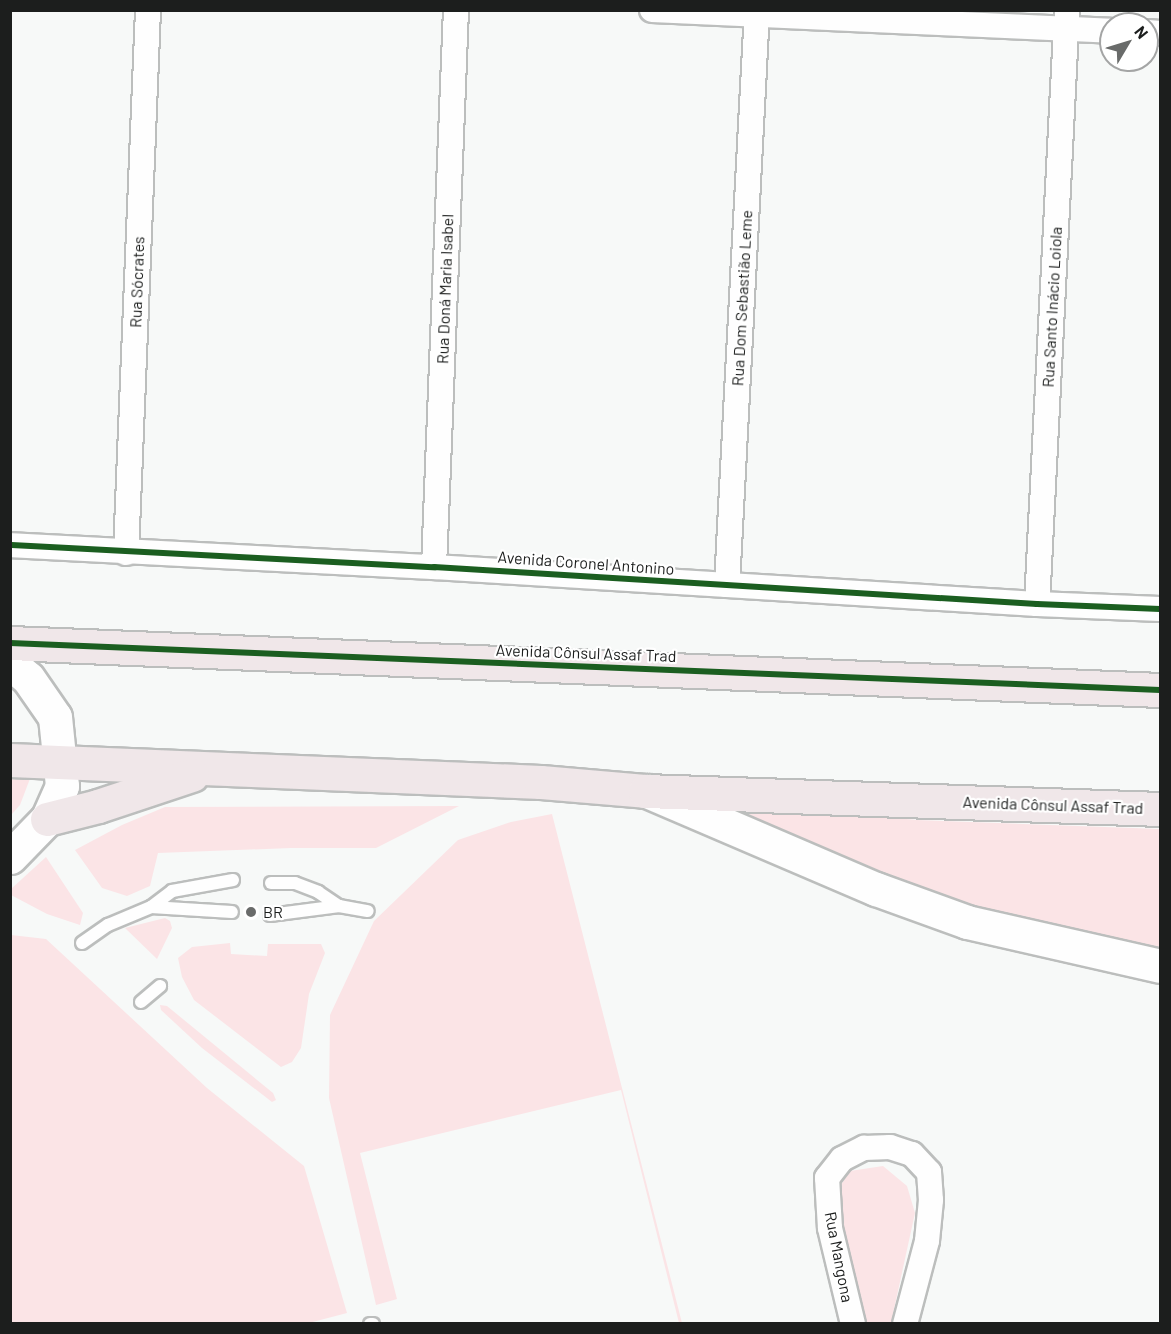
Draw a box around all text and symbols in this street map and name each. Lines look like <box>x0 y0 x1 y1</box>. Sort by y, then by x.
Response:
north arrow <box>1099 12 1159 72</box>
text: N <box>1131 22 1153 42</box>
street label: Rua Dom Sebastião Leme <box>728 209 756 387</box>
street label: Rua Doná Maria Isabel <box>433 214 457 364</box>
street label: Rua Santo Inácio Loiola <box>1038 226 1066 388</box>
street label: Rua Sócrates <box>126 236 148 328</box>
street label: Avenida Coronel Antonino <box>497 547 675 579</box>
street label: Avenida Cônsul Assaf Trad <box>495 640 677 666</box>
street label: Avenida Cônsul Assaf Trad <box>962 792 1144 818</box>
place label: BR <box>263 902 283 922</box>
marker: BR <box>244 905 258 919</box>
street label: Rua Mangona <box>821 1210 857 1304</box>

